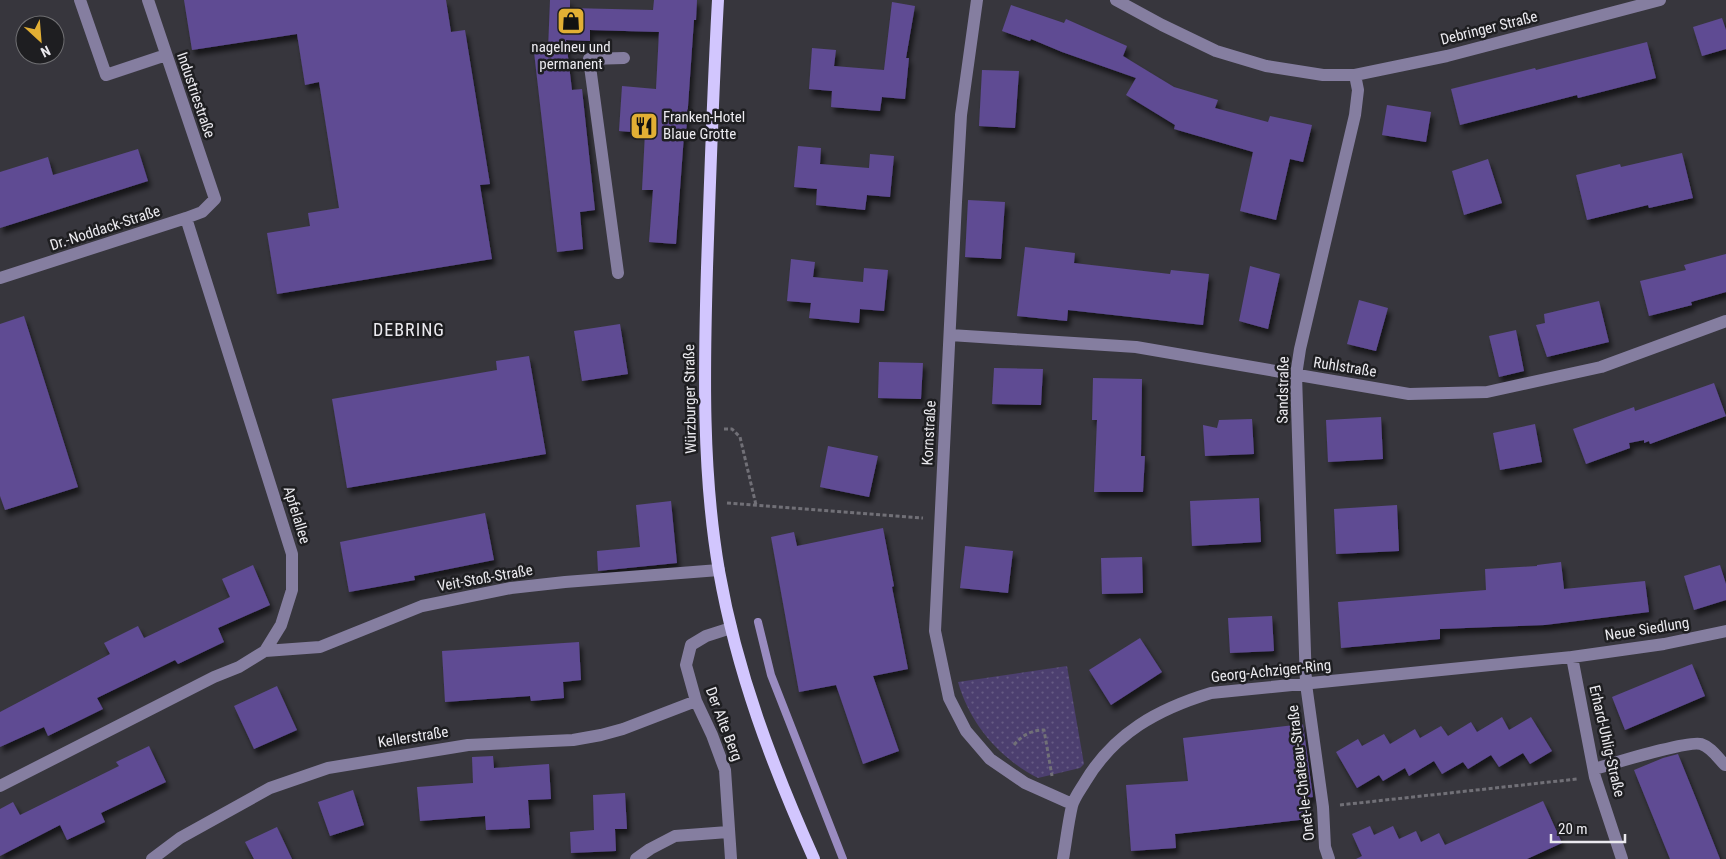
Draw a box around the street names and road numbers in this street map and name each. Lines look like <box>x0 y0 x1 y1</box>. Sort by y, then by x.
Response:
street label: Debringer Straße <box>1439 7 1539 49</box>
street label: Industriestraße <box>173 50 219 140</box>
street label: Dr.-Noddack-Straße <box>48 202 162 254</box>
street label: Würzburger Straße <box>680 344 700 454</box>
street label: Ruhlstraße <box>1312 353 1378 381</box>
street label: Sandstraße <box>1273 356 1293 424</box>
street label: Kornstraße <box>918 400 940 466</box>
street label: Apfelallee <box>280 484 314 546</box>
street label: Veit-Stoß-Straße <box>436 561 534 595</box>
street label: Neue Siedlung <box>1604 613 1690 645</box>
street label: Georg-Achziger-Ring <box>1210 656 1332 686</box>
street label: Erhard-Uhlig-Straße <box>1585 683 1629 799</box>
street label: Der Alte Berg <box>702 685 746 763</box>
street label: Onet-le-Chateau-Straße <box>1284 704 1318 842</box>
street label: Kellerstraße <box>376 723 450 751</box>

